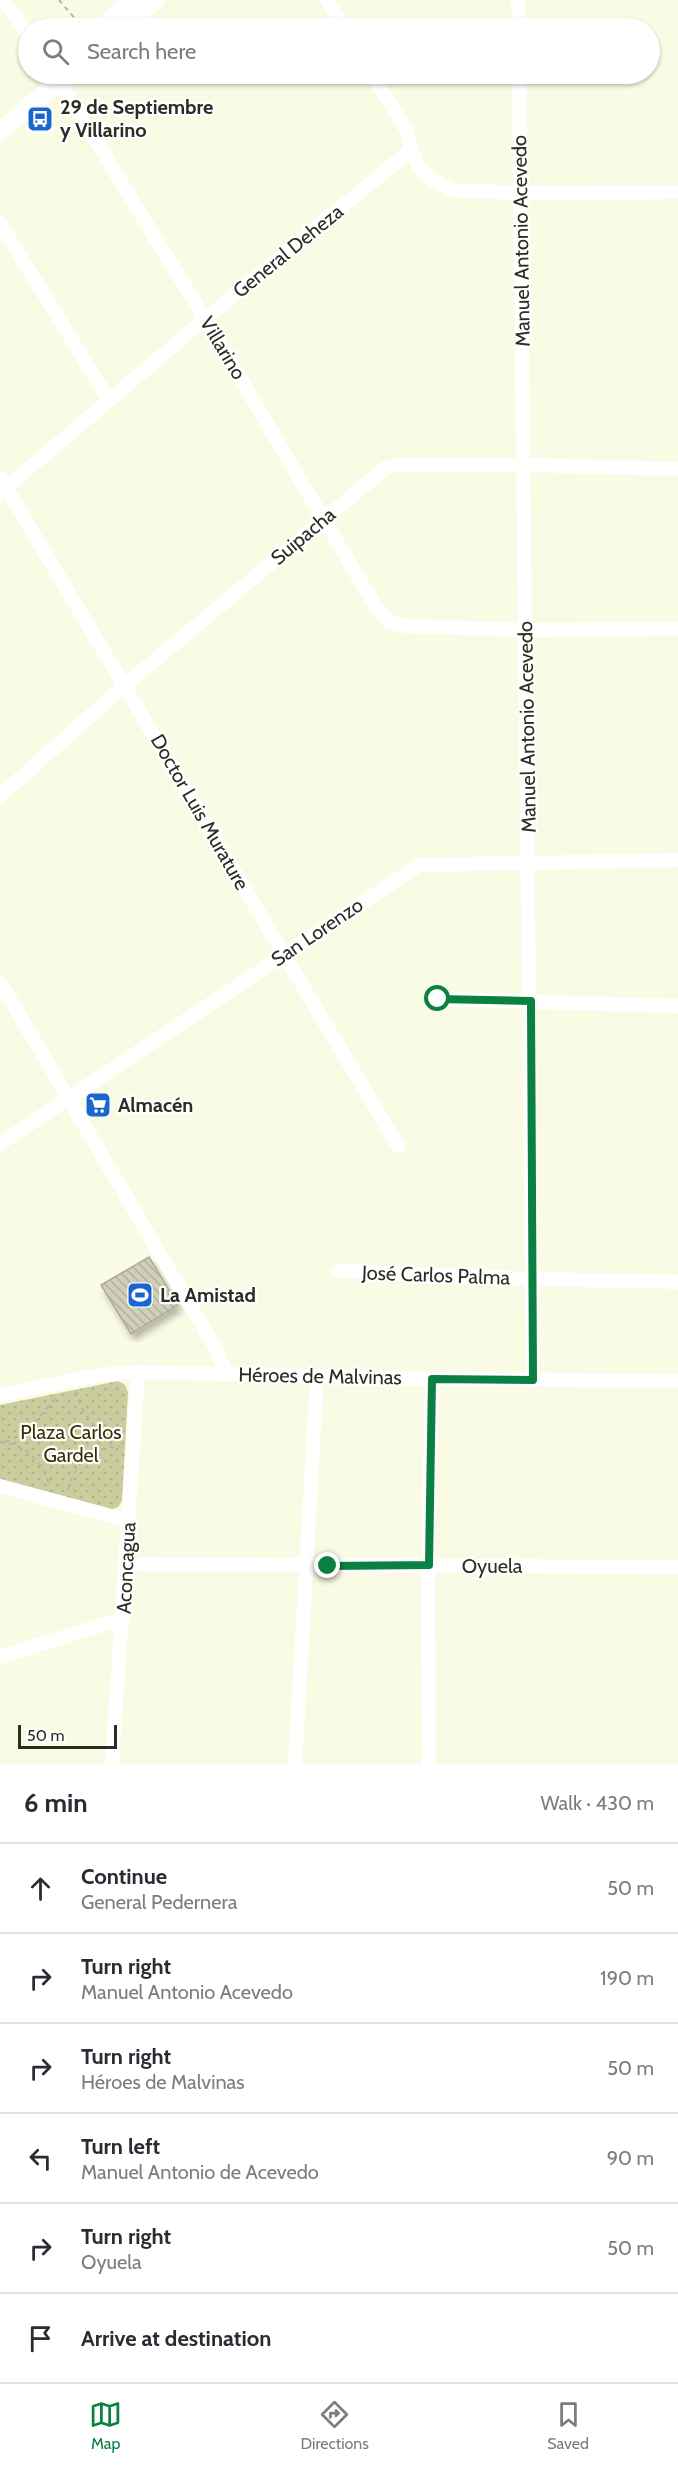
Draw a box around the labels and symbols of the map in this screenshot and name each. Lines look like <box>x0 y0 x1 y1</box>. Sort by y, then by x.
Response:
place label: 29 de Septiembre y Villarino <box>60 95 213 142</box>
bus stop icon: 29 de Septiembre y Villarino <box>25 104 55 134</box>
street label: Manuel Antonio Acevedo <box>507 135 535 347</box>
street label: General Deheza <box>228 199 348 303</box>
street label: Villarino <box>195 312 251 384</box>
street label: Suipacha <box>266 502 340 570</box>
street label: Manuel Antonio Acevedo <box>513 621 541 833</box>
street label: Doctor Luis Murature <box>146 730 254 894</box>
street label: San Lorenzo <box>267 893 367 971</box>
route start <box>424 985 450 1011</box>
supermarket icon: Almacén <box>83 1090 113 1120</box>
place label: Almacén <box>118 1093 193 1117</box>
street label: José Carlos Palma <box>361 1260 511 1290</box>
sports icon: La Amistad <box>125 1280 155 1310</box>
place label: La Amistad <box>160 1283 256 1307</box>
street label: Héroes de Malvinas <box>238 1363 402 1389</box>
park label: Plaza Carlos Gardel <box>20 1420 122 1467</box>
street label: Aconcagua <box>112 1521 140 1615</box>
route end <box>314 1552 340 1578</box>
street label: Oyuela <box>462 1554 523 1578</box>
scale bar <box>18 1722 117 1750</box>

